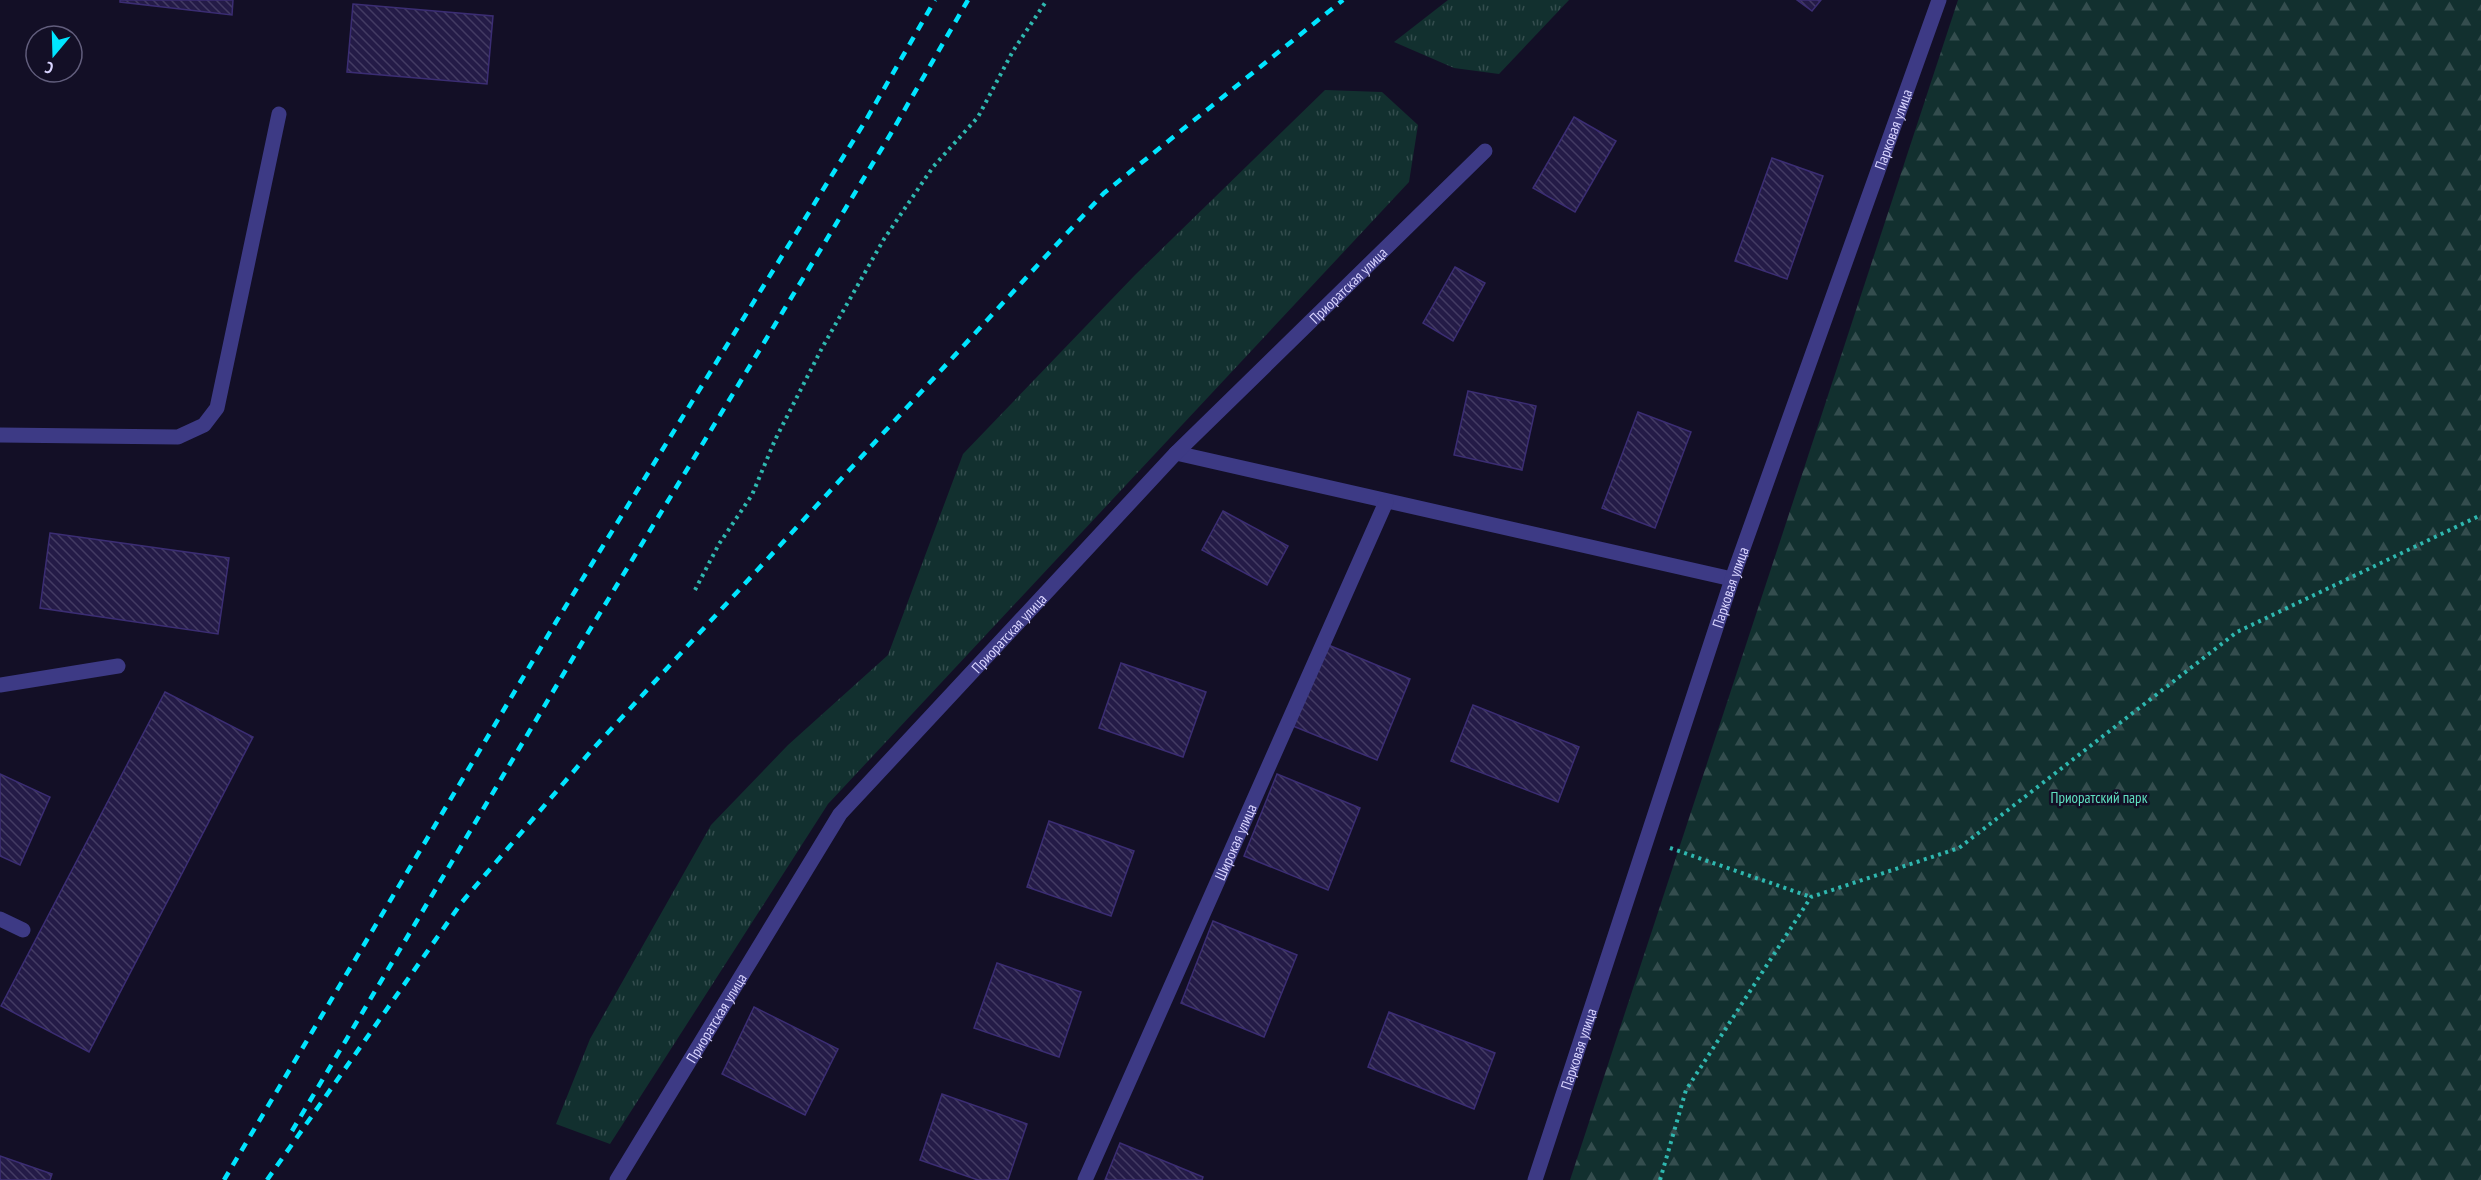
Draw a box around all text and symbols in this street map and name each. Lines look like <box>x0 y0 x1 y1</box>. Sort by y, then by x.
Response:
north arrow <box>24 24 84 84</box>
text: С <box>42 57 56 79</box>
street label: Парковая улица <box>1870 86 1916 172</box>
street label: Приоратская улица <box>1305 243 1391 327</box>
street label: Парковая улица <box>1707 544 1752 630</box>
street label: Приоратская улица <box>967 589 1050 677</box>
park label: Приоратский парк <box>2051 788 2148 807</box>
street label: Широкая улица <box>1210 801 1260 883</box>
street label: Приоратская улица <box>681 969 750 1066</box>
street label: Парковая улица <box>1556 1006 1600 1092</box>

